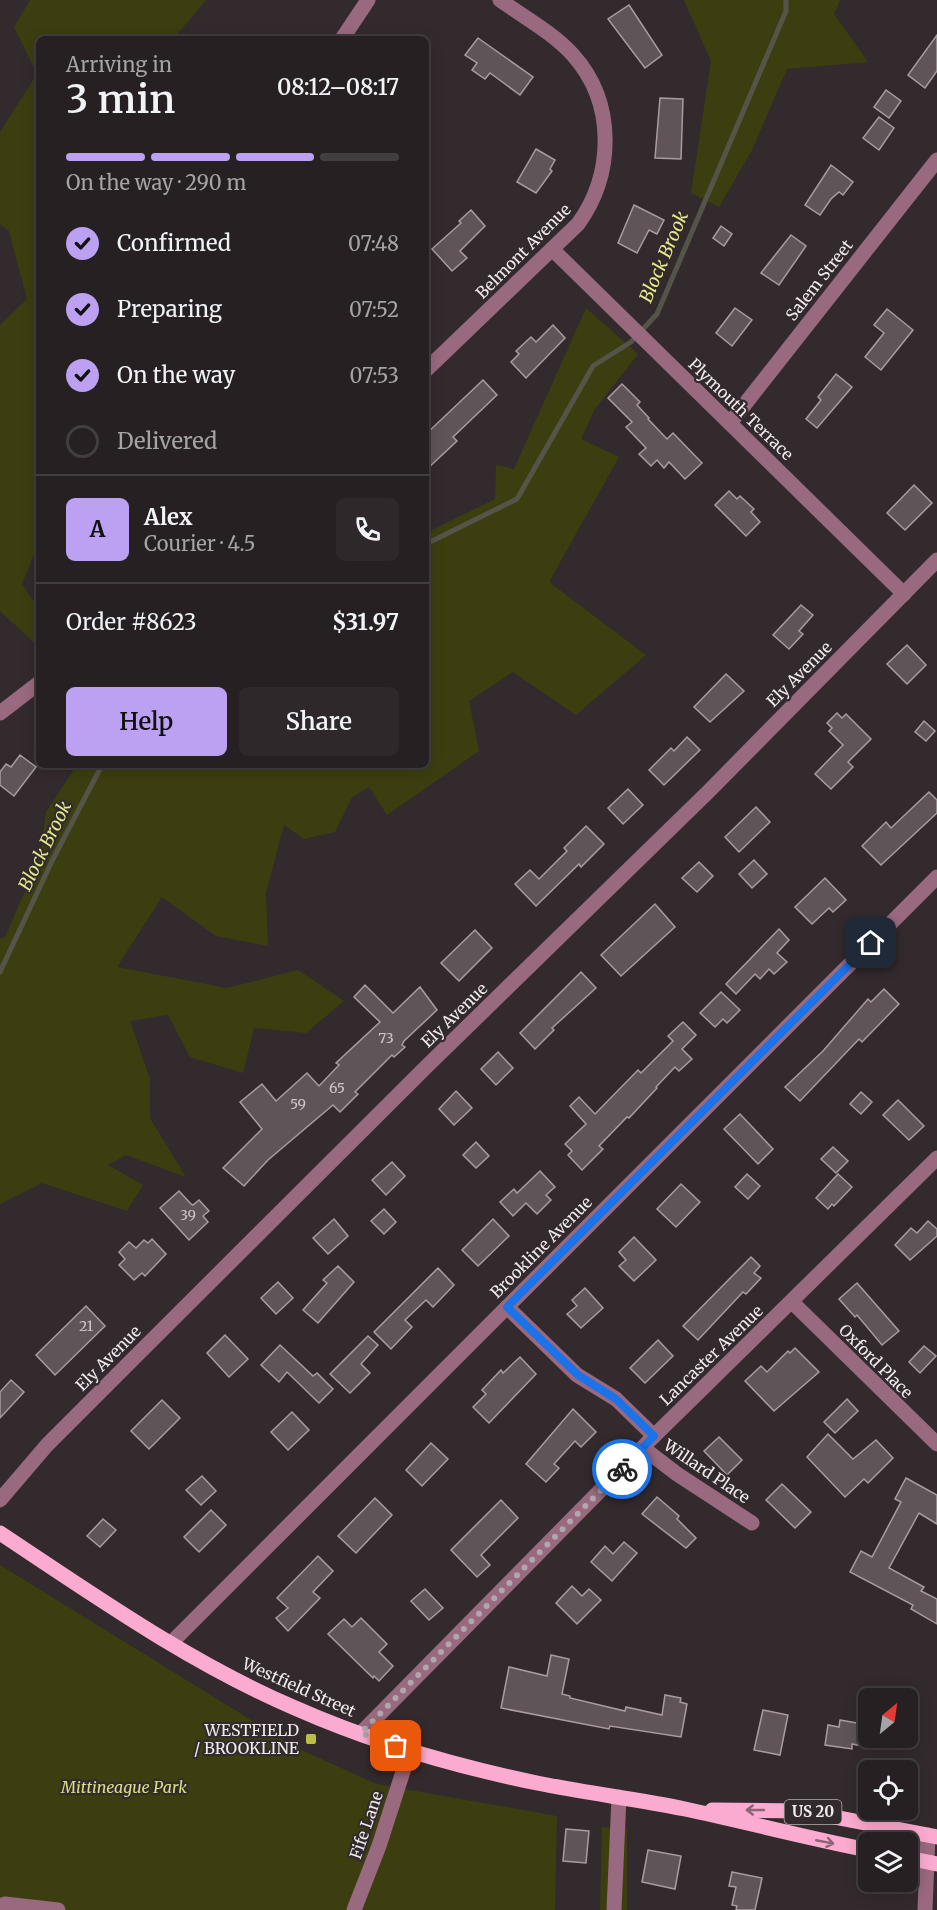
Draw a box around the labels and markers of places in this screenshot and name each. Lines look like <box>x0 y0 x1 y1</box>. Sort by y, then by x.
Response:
pin <box>845 917 896 968</box>
place label: WESTFIELD / BROOKLINE <box>194 1720 300 1758</box>
pin <box>370 1720 421 1771</box>
marker: WESTFIELD / BROOKLINE <box>304 1732 318 1746</box>

